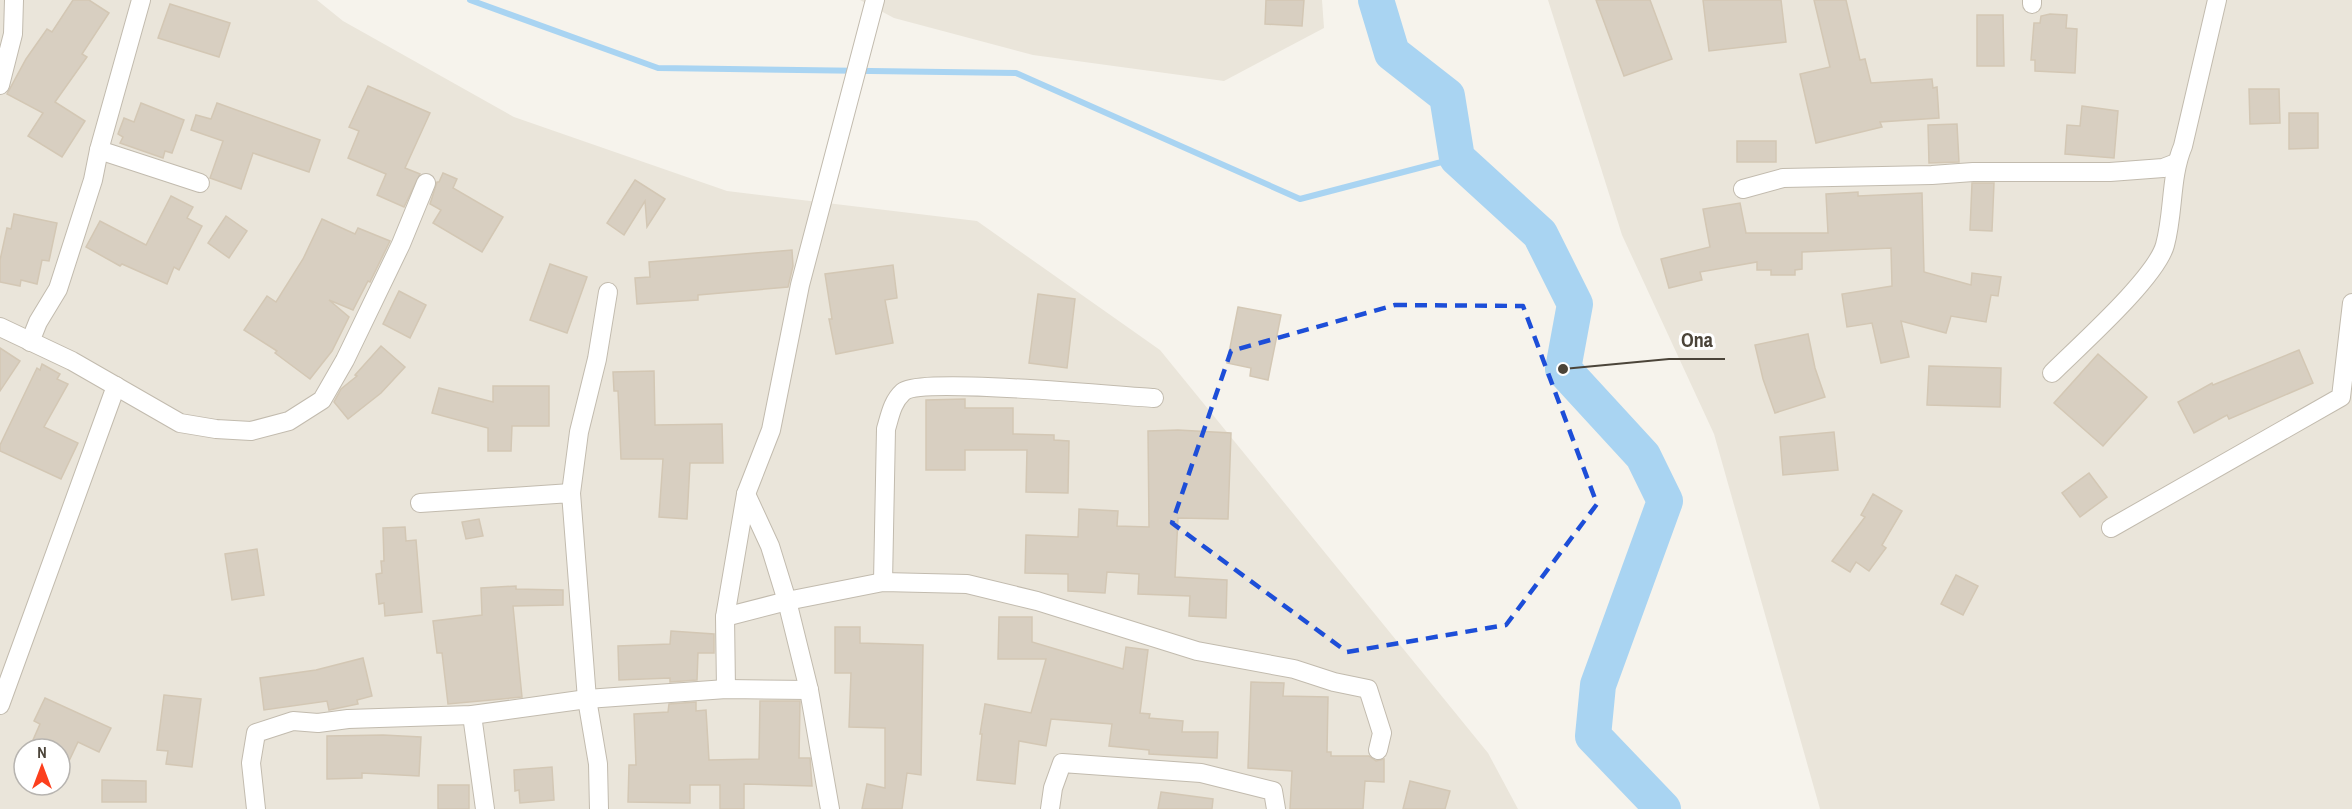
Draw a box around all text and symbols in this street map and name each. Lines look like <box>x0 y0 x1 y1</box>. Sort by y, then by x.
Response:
callout: Ona <box>1669 321 1725 359</box>
text: Ona <box>1681 326 1713 353</box>
north arrow <box>12 737 72 797</box>
text: N <box>37 741 47 763</box>

